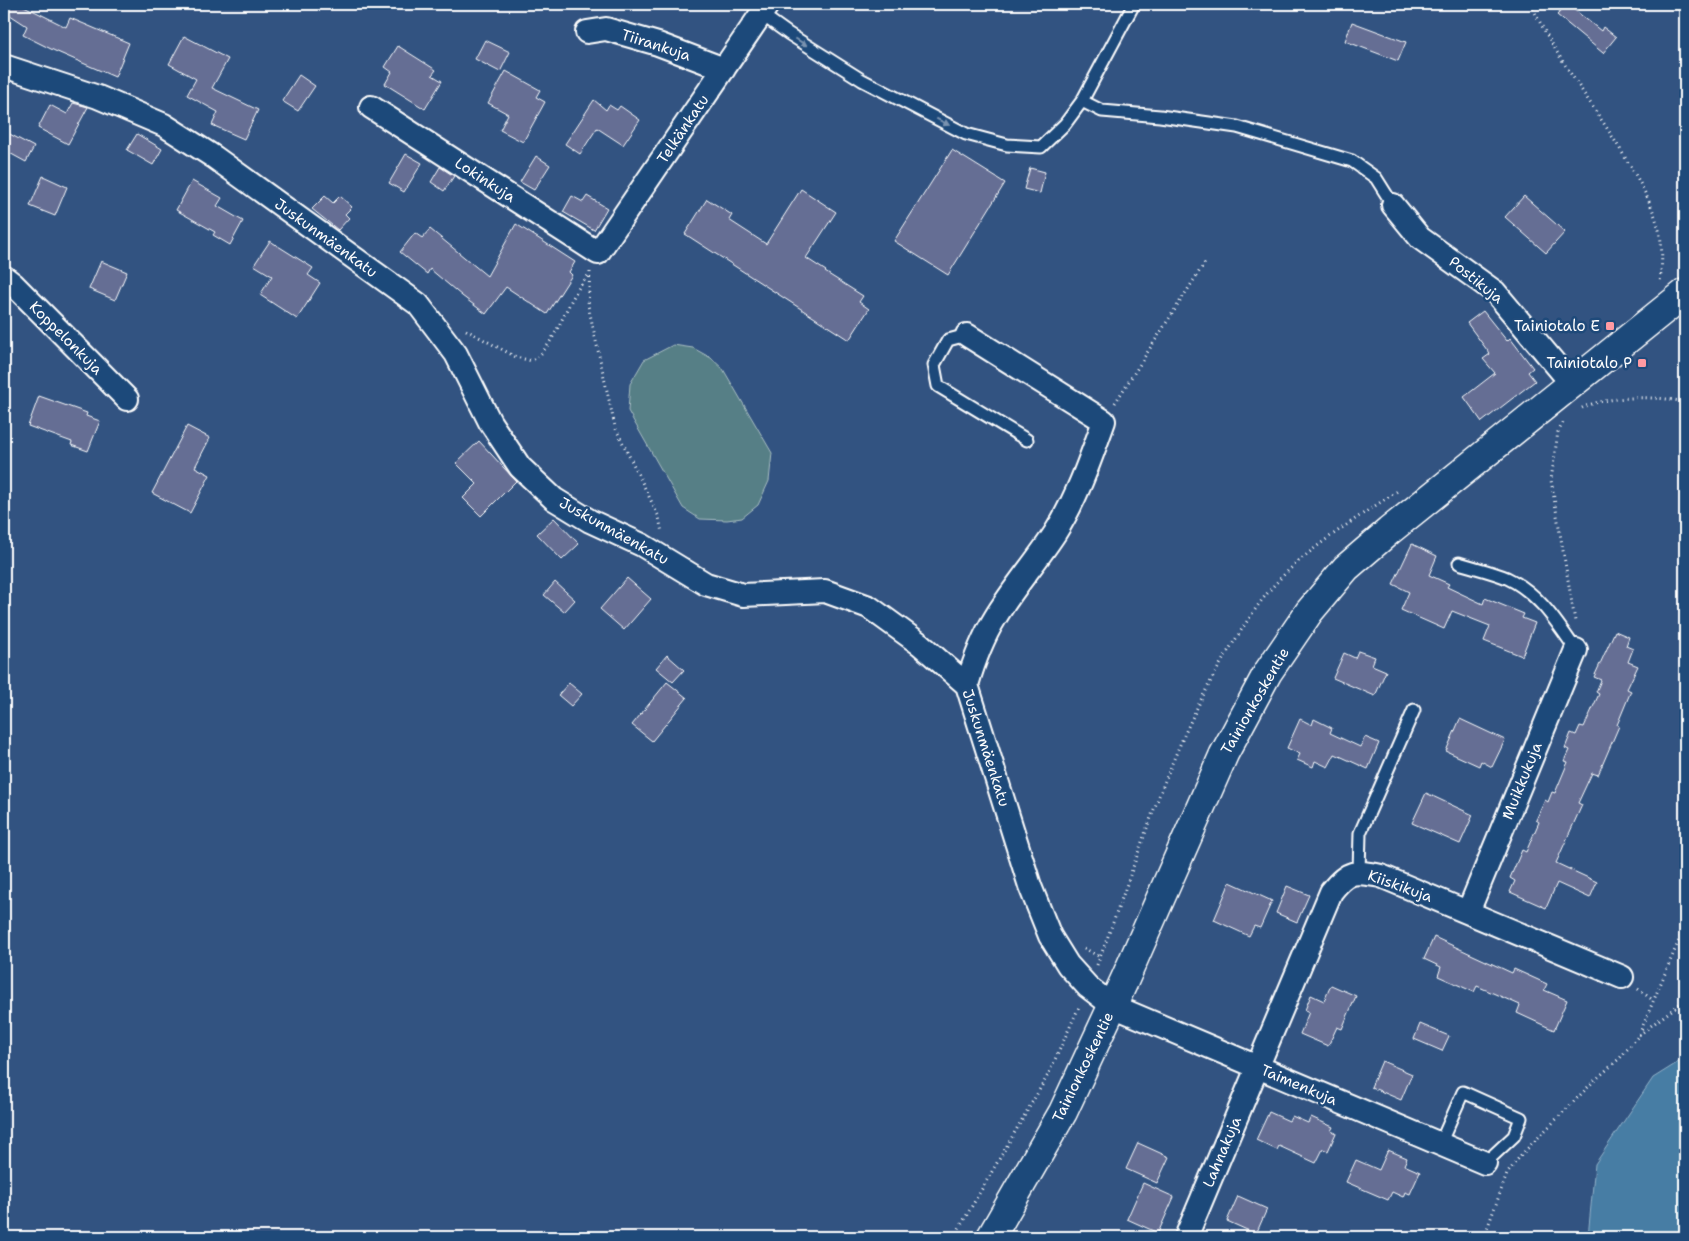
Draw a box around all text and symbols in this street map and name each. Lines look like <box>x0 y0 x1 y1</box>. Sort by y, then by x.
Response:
street label: Tiirankuja <box>619 24 694 66</box>
one-way arrow <box>795 37 808 46</box>
street label: Telkänkatu <box>653 91 713 167</box>
one-way arrow <box>935 118 950 126</box>
street label: Lokinkuja <box>451 153 520 207</box>
street label: Juskunmäenkatu <box>271 194 381 282</box>
street label: Postikuja <box>1445 252 1508 309</box>
street label: Koppelonkuja <box>25 297 107 379</box>
place label: Tainiotalo E <box>1514 316 1600 336</box>
marker: Tainiotalo E <box>1604 320 1616 332</box>
place label: Tainiotalo P <box>1547 353 1632 373</box>
marker: Tainiotalo P <box>1636 357 1648 369</box>
street label: Juskunmäenkatu <box>556 493 672 569</box>
street label: Tainionkoskentie <box>1216 644 1294 758</box>
street label: Juskunmäenkatu <box>958 687 1014 809</box>
street label: Muikkukuja <box>1497 739 1547 823</box>
street label: Kiiskikuja <box>1365 865 1436 907</box>
street label: Tainionkoskentie <box>1048 1009 1118 1125</box>
street label: Taimenkuja <box>1258 1060 1341 1110</box>
street label: Lahnakuja <box>1198 1113 1246 1190</box>

